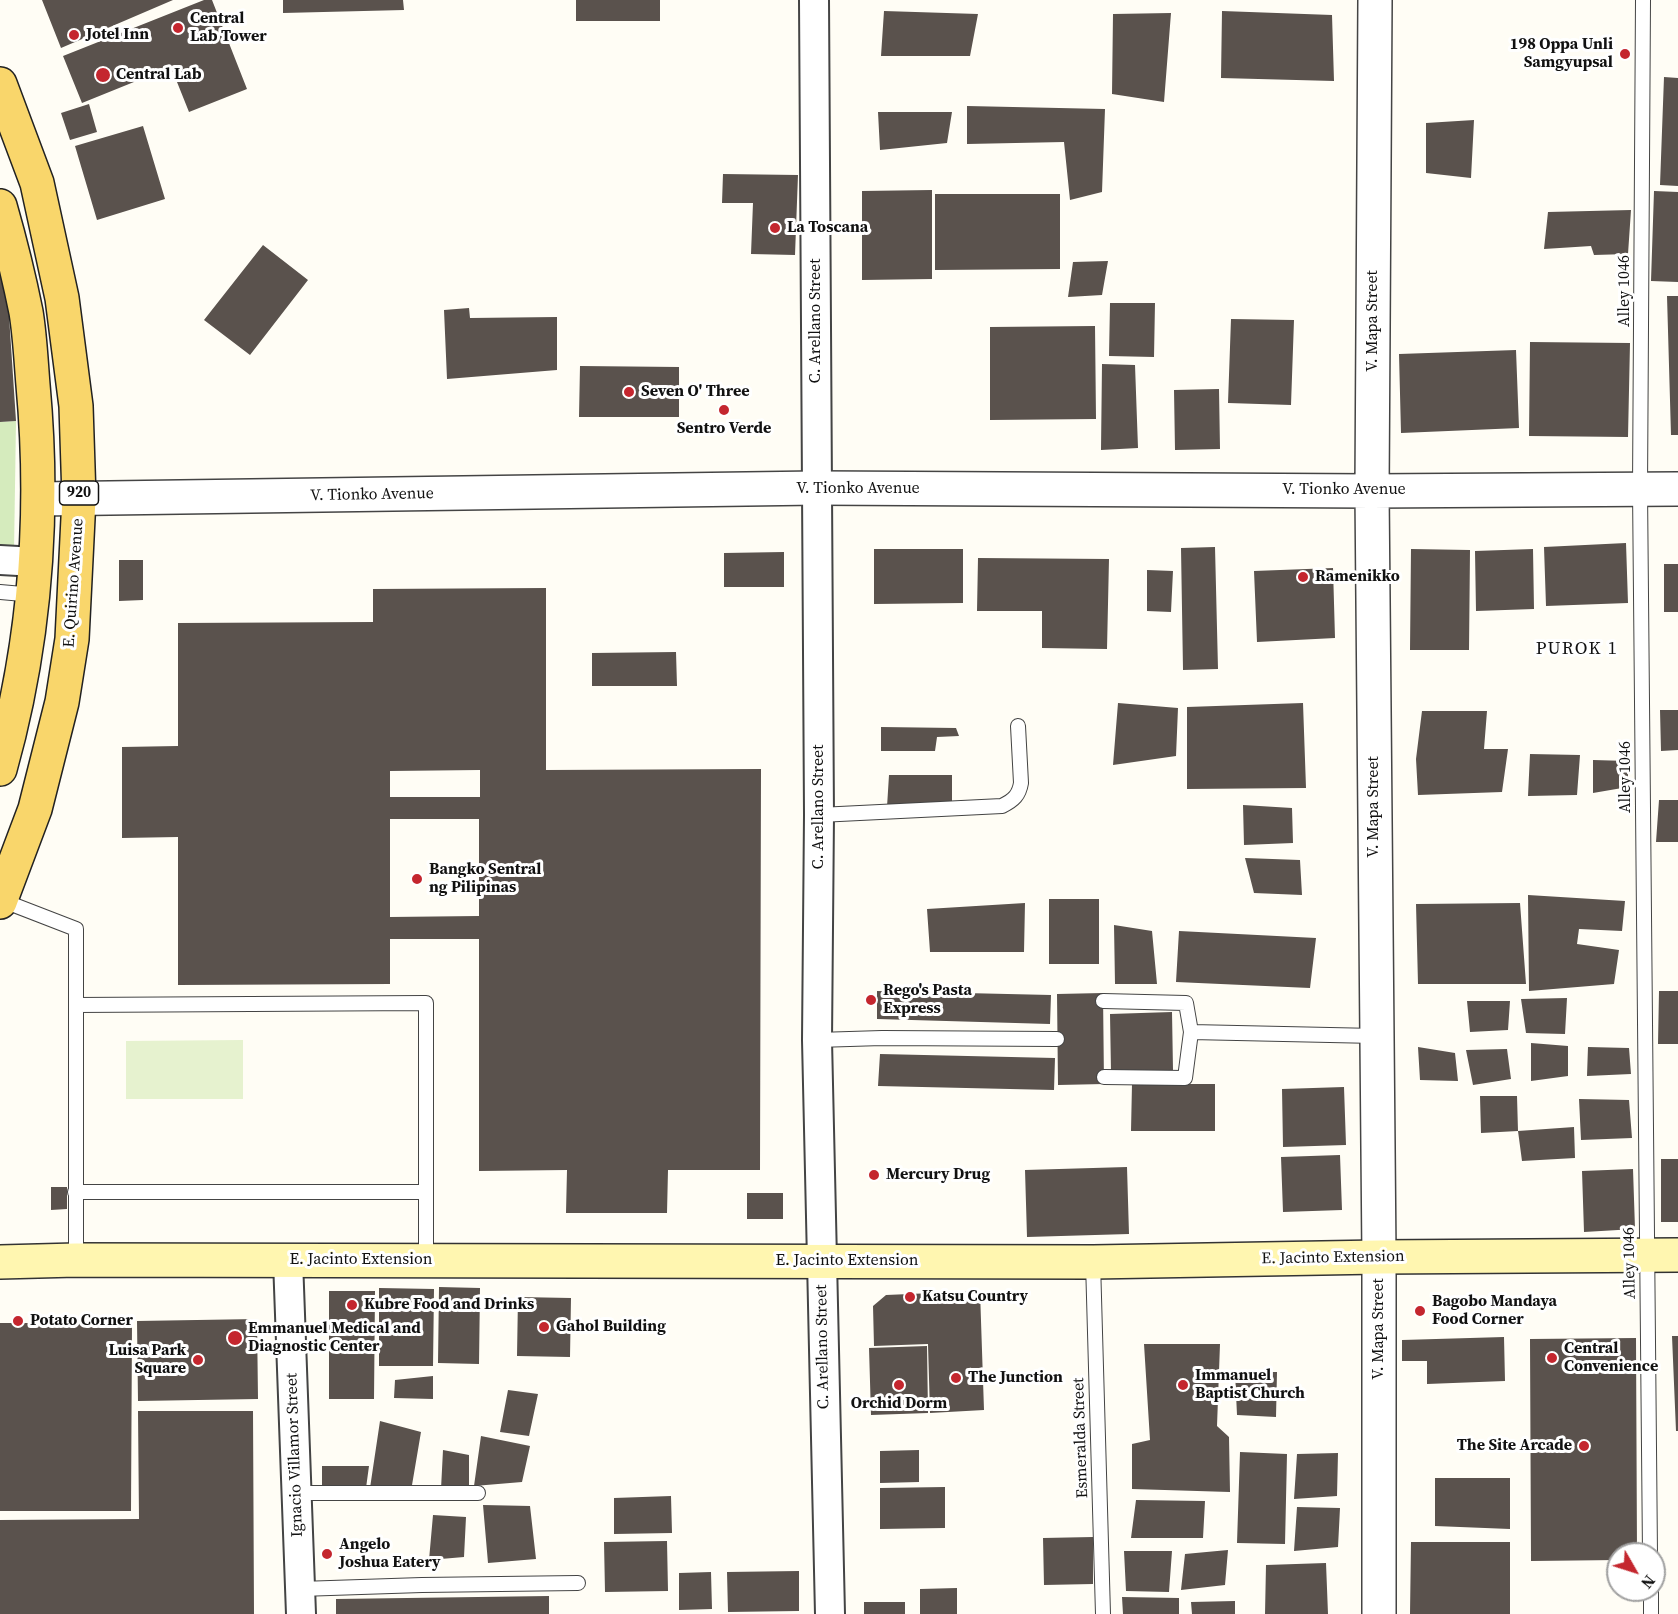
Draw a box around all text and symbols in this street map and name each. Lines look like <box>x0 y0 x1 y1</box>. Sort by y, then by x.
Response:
place label: Central Lab Tower <box>190 9 267 47</box>
marker: Central Lab Tower <box>171 21 185 35</box>
place label: Jotel Inn <box>86 25 149 45</box>
marker: Jotel Inn <box>67 28 81 42</box>
place label: 198 Oppa Unli Samgyupsal <box>1510 35 1613 73</box>
marker: 198 Oppa Unli Samgyupsal <box>1618 47 1632 61</box>
place label: Central Lab <box>116 65 201 85</box>
marker: Central Lab <box>94 66 112 84</box>
place label: La Toscana <box>787 218 868 238</box>
marker: La Toscana <box>768 221 782 235</box>
street label: Alley 1046 <box>1615 255 1635 327</box>
street label: C. Arellano Street <box>806 259 826 383</box>
street label: V. Mapa Street <box>1363 270 1383 372</box>
place label: Seven O' Three <box>641 382 750 402</box>
marker: Seven O' Three <box>622 385 636 399</box>
marker: Sentro Verde <box>717 403 731 417</box>
place label: Sentro Verde <box>677 419 771 439</box>
street label: V. Tionko Avenue <box>796 479 920 499</box>
street label: V. Tionko Avenue <box>1282 480 1406 500</box>
road number: 920 <box>60 481 98 505</box>
street label: V. Tionko Avenue <box>310 484 434 506</box>
street label: E. Quirino Avenue <box>60 518 88 648</box>
place label: Ramenikko <box>1315 567 1400 587</box>
marker: Ramenikko <box>1296 570 1310 584</box>
district label: PUROK 1 <box>1536 638 1618 660</box>
street label: Alley 1046 <box>1616 741 1636 813</box>
street label: C. Arellano Street <box>809 745 829 869</box>
street label: V. Mapa Street <box>1364 756 1384 858</box>
place label: Bangko Sentral ng Pilipinas <box>429 860 541 898</box>
marker: Bangko Sentral ng Pilipinas <box>410 872 424 886</box>
place label: Rego's Pasta Express <box>883 981 972 1019</box>
marker: Rego's Pasta Express <box>864 993 878 1007</box>
place label: Mercury Drug <box>886 1165 990 1185</box>
marker: Mercury Drug <box>867 1168 881 1182</box>
street label: Alley 1046 <box>1620 1227 1640 1299</box>
street label: E. Jacinto Extension <box>1261 1247 1405 1269</box>
street label: E. Jacinto Extension <box>289 1250 433 1270</box>
street label: E. Jacinto Extension <box>775 1251 919 1271</box>
street label: V. Mapa Street <box>1369 1278 1389 1380</box>
street label: C. Arellano Street <box>812 1284 834 1410</box>
place label: Katsu Country <box>922 1287 1028 1307</box>
marker: Katsu Country <box>903 1290 917 1304</box>
place label: Bagobo Mandaya Food Corner <box>1432 1292 1557 1330</box>
place label: Kubre Food and Drinks <box>364 1295 534 1315</box>
marker: Kubre Food and Drinks <box>345 1298 359 1312</box>
marker: Bagobo Mandaya Food Corner <box>1413 1304 1427 1318</box>
place label: Potato Corner <box>30 1311 133 1331</box>
marker: Potato Corner <box>11 1314 25 1328</box>
place label: Gahol Building <box>556 1317 666 1337</box>
place label: Emmanuel Medical and Diagnostic Center <box>248 1319 421 1357</box>
marker: Gahol Building <box>537 1320 551 1334</box>
marker: Emmanuel Medical and Diagnostic Center <box>226 1329 244 1347</box>
place label: Central Convenience <box>1564 1339 1658 1377</box>
place label: Luisa Park Square <box>108 1341 186 1379</box>
marker: Central Convenience <box>1545 1351 1559 1365</box>
marker: Luisa Park Square <box>191 1353 205 1367</box>
place label: Immanuel Baptist Church <box>1195 1366 1305 1404</box>
place label: The Junction <box>968 1368 1063 1388</box>
marker: The Junction <box>949 1371 963 1385</box>
street label: Ignacio Villamor Street <box>283 1373 307 1537</box>
street label: Esmeralda Street <box>1069 1377 1093 1499</box>
marker: Orchid Dorm <box>892 1378 906 1392</box>
marker: Immanuel Baptist Church <box>1176 1378 1190 1392</box>
place label: Orchid Dorm <box>851 1394 947 1414</box>
place label: The Site Arcade <box>1457 1436 1572 1456</box>
marker: The Site Arcade <box>1577 1439 1591 1453</box>
place label: Angelo Joshua Eatery <box>339 1535 441 1573</box>
north arrow <box>1606 1542 1666 1602</box>
marker: Angelo Joshua Eatery <box>320 1547 334 1561</box>
text: N <box>1636 1571 1661 1594</box>

